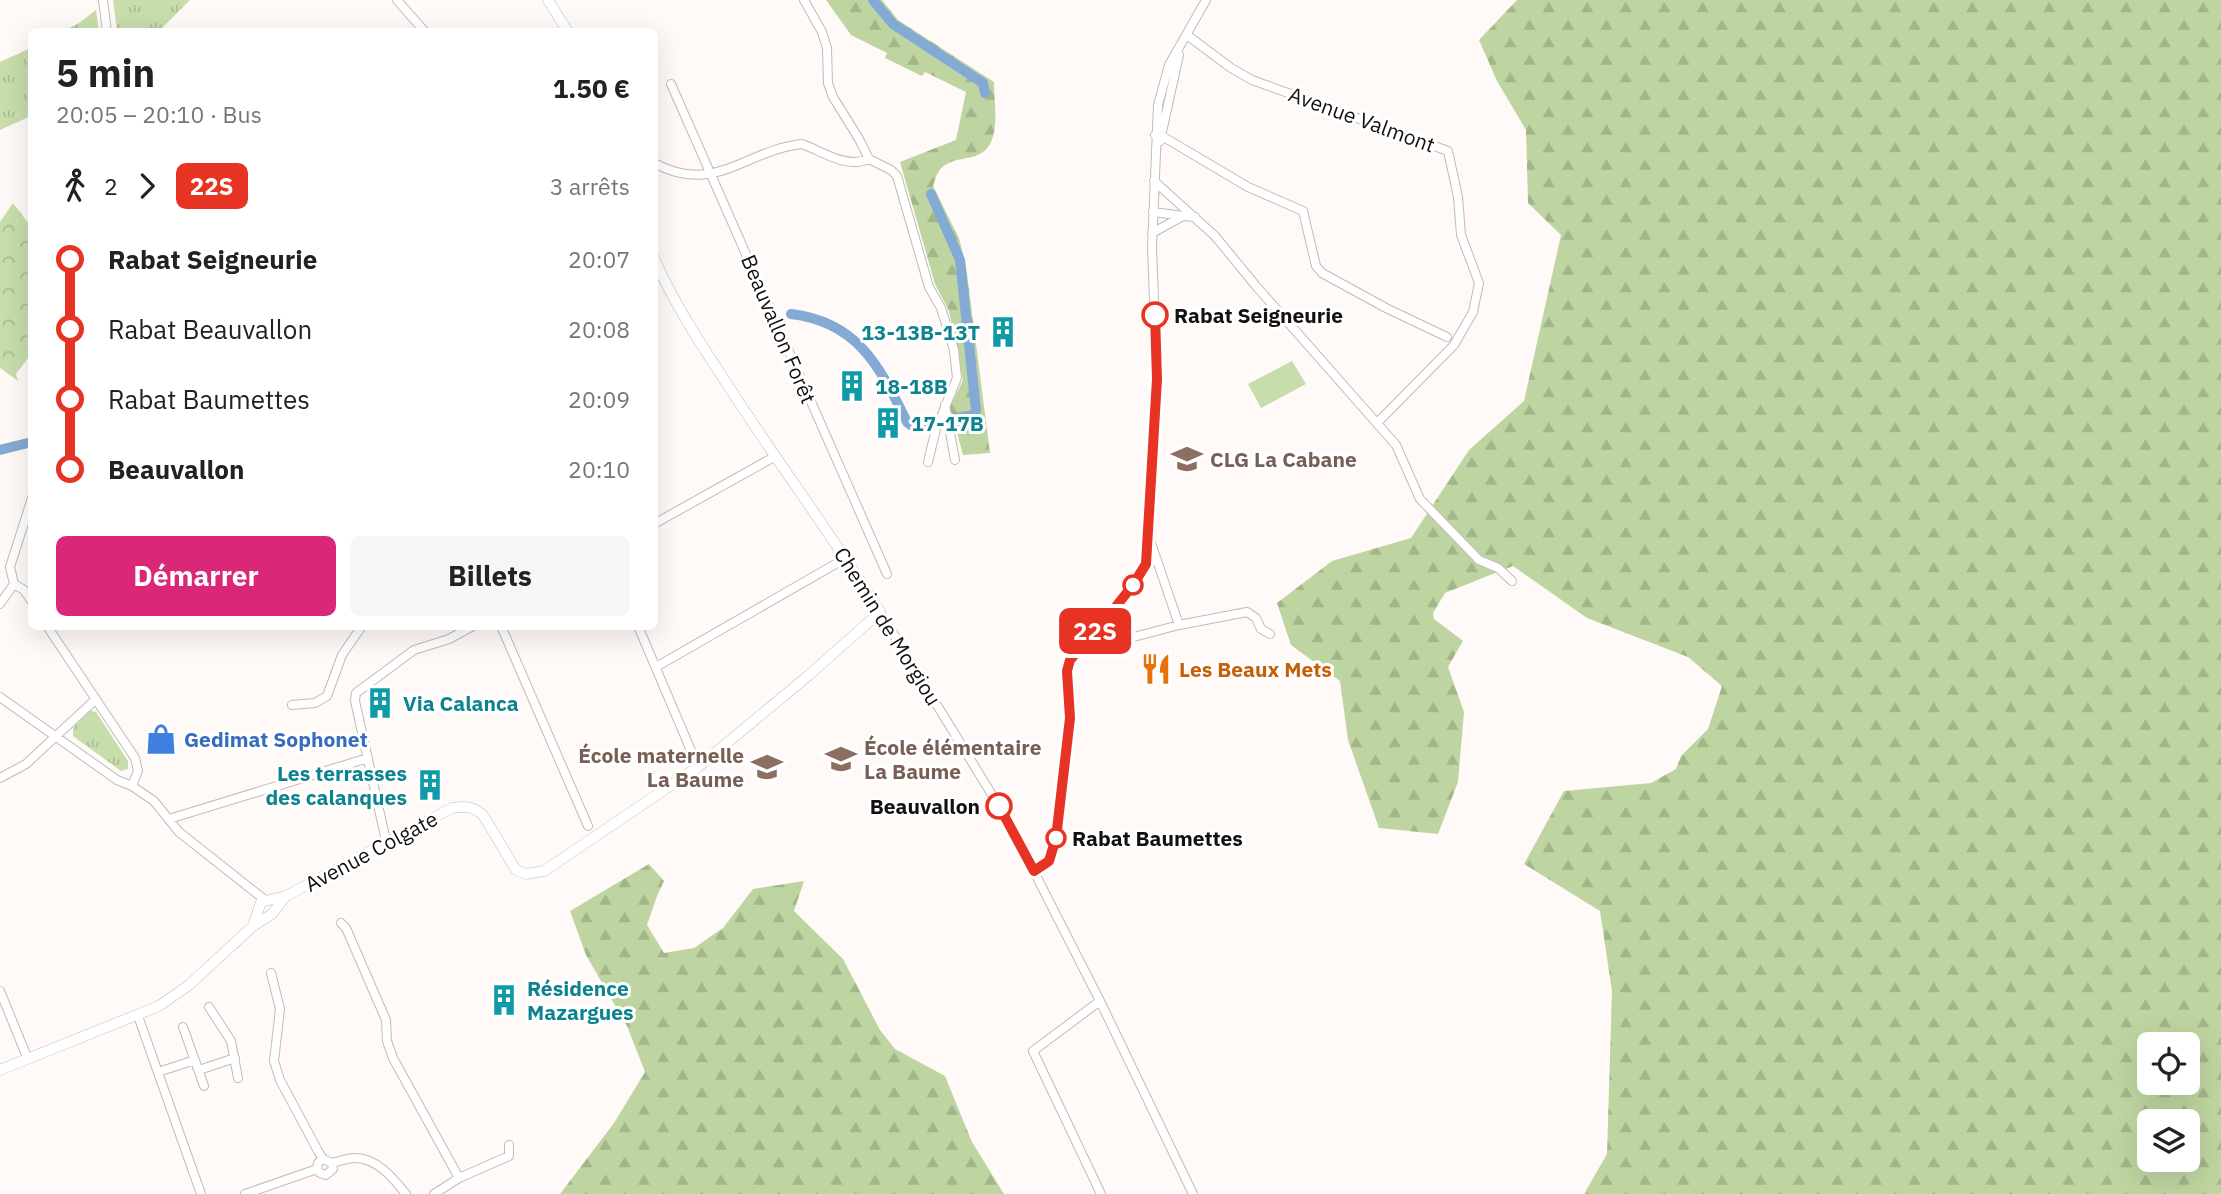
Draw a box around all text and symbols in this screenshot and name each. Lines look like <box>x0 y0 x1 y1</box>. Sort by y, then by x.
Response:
text: 5 min <box>56 48 155 97</box>
text: 1.50 € <box>553 71 630 105</box>
street label: Avenue Valmont <box>1285 80 1439 158</box>
text: 20:05 – 20:10 · Bus <box>56 99 262 129</box>
icon: walk <box>56 167 94 205</box>
icon: forward <box>128 167 166 205</box>
text: 22S <box>190 170 234 202</box>
text: 2 <box>104 171 118 201</box>
text: 3 arrêts <box>550 171 630 201</box>
text: Rabat Seigneurie <box>108 242 317 276</box>
text: 20:07 <box>568 244 630 274</box>
street label: Beauvallon Forêt <box>735 250 823 408</box>
place label: Rabat Seigneurie <box>1174 301 1343 329</box>
marker: Rabat Seigneurie <box>1142 302 1168 328</box>
text: Rabat Beauvallon <box>108 312 312 346</box>
text: 20:08 <box>568 314 630 344</box>
building icon: 13-13B-13T <box>986 315 1020 349</box>
place label: 13-13B-13T <box>861 318 980 346</box>
building icon: 18-18B <box>835 369 869 403</box>
place label: 18-18B <box>875 372 948 400</box>
text: Rabat Baumettes <box>108 382 310 416</box>
text: 20:09 <box>568 384 630 414</box>
building icon: 17-17B <box>871 406 905 440</box>
place label: 17-17B <box>911 409 984 437</box>
school or university icon: CLG La Cabane <box>1170 442 1204 476</box>
place label: CLG La Cabane <box>1210 445 1357 473</box>
text: Beauvallon <box>108 452 245 486</box>
text: 20:10 <box>568 454 630 484</box>
button: Démarrer <box>56 536 336 616</box>
button: Billets <box>350 536 630 616</box>
street label: Chemin de Morgiou <box>828 542 948 710</box>
unlabelled marker <box>1123 575 1143 595</box>
line badge: 22S <box>1055 608 1135 654</box>
text: 22S <box>1073 615 1117 647</box>
restaurant icon: Les Beaux Mets <box>1139 652 1173 686</box>
place label: Les Beaux Mets <box>1179 655 1332 683</box>
building icon: Via Calanca <box>363 686 397 720</box>
place label: Via Calanca <box>403 689 519 717</box>
shop icon: Gedimat Sophonet <box>144 722 178 756</box>
place label: Gedimat Sophonet <box>184 725 368 753</box>
place label: École élémentaire La Baume <box>864 733 1042 785</box>
place label: École maternelle La Baume <box>578 741 744 793</box>
school or university icon: École élémentaire La Baume <box>824 742 858 776</box>
school or university icon: École maternelle La Baume <box>750 750 784 784</box>
place label: Les terrasses des calanques <box>266 759 407 811</box>
building icon: Les terrasses des calanques <box>413 768 447 802</box>
place label: Beauvallon <box>870 792 980 820</box>
marker: Beauvallon <box>986 793 1012 819</box>
street label: Avenue Colgate <box>300 804 442 898</box>
place label: Rabat Baumettes <box>1072 824 1243 852</box>
marker: Rabat Baumettes <box>1046 828 1066 848</box>
place label: Résidence Mazargues <box>527 974 634 1026</box>
building icon: Résidence Mazargues <box>487 983 521 1017</box>
map controls <box>2137 1032 2200 1172</box>
button: locate <box>2137 1032 2200 1095</box>
button: layers <box>2137 1109 2200 1172</box>

